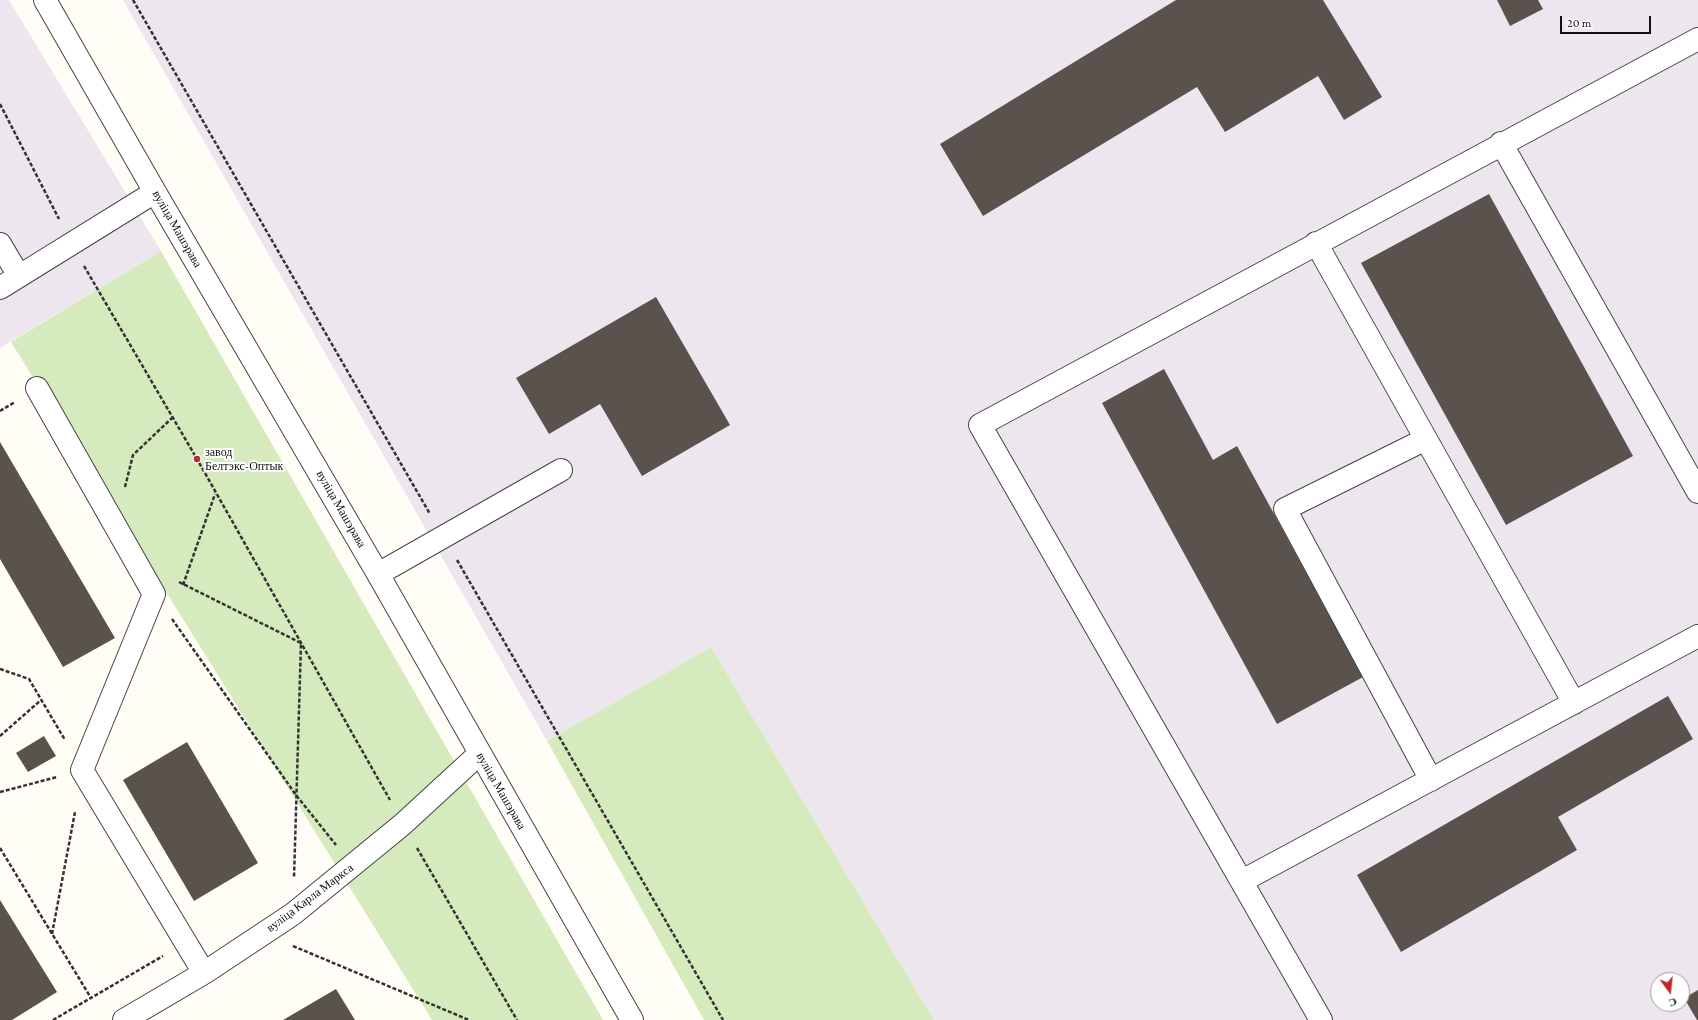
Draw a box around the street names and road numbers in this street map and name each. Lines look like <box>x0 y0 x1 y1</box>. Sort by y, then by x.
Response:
street label: вуліца Машэрава <box>149 188 205 270</box>
street label: вуліца Машэрава <box>313 468 369 550</box>
street label: вуліца Машэрава <box>473 750 529 832</box>
street label: вуліца Карла Маркса <box>264 861 356 935</box>

